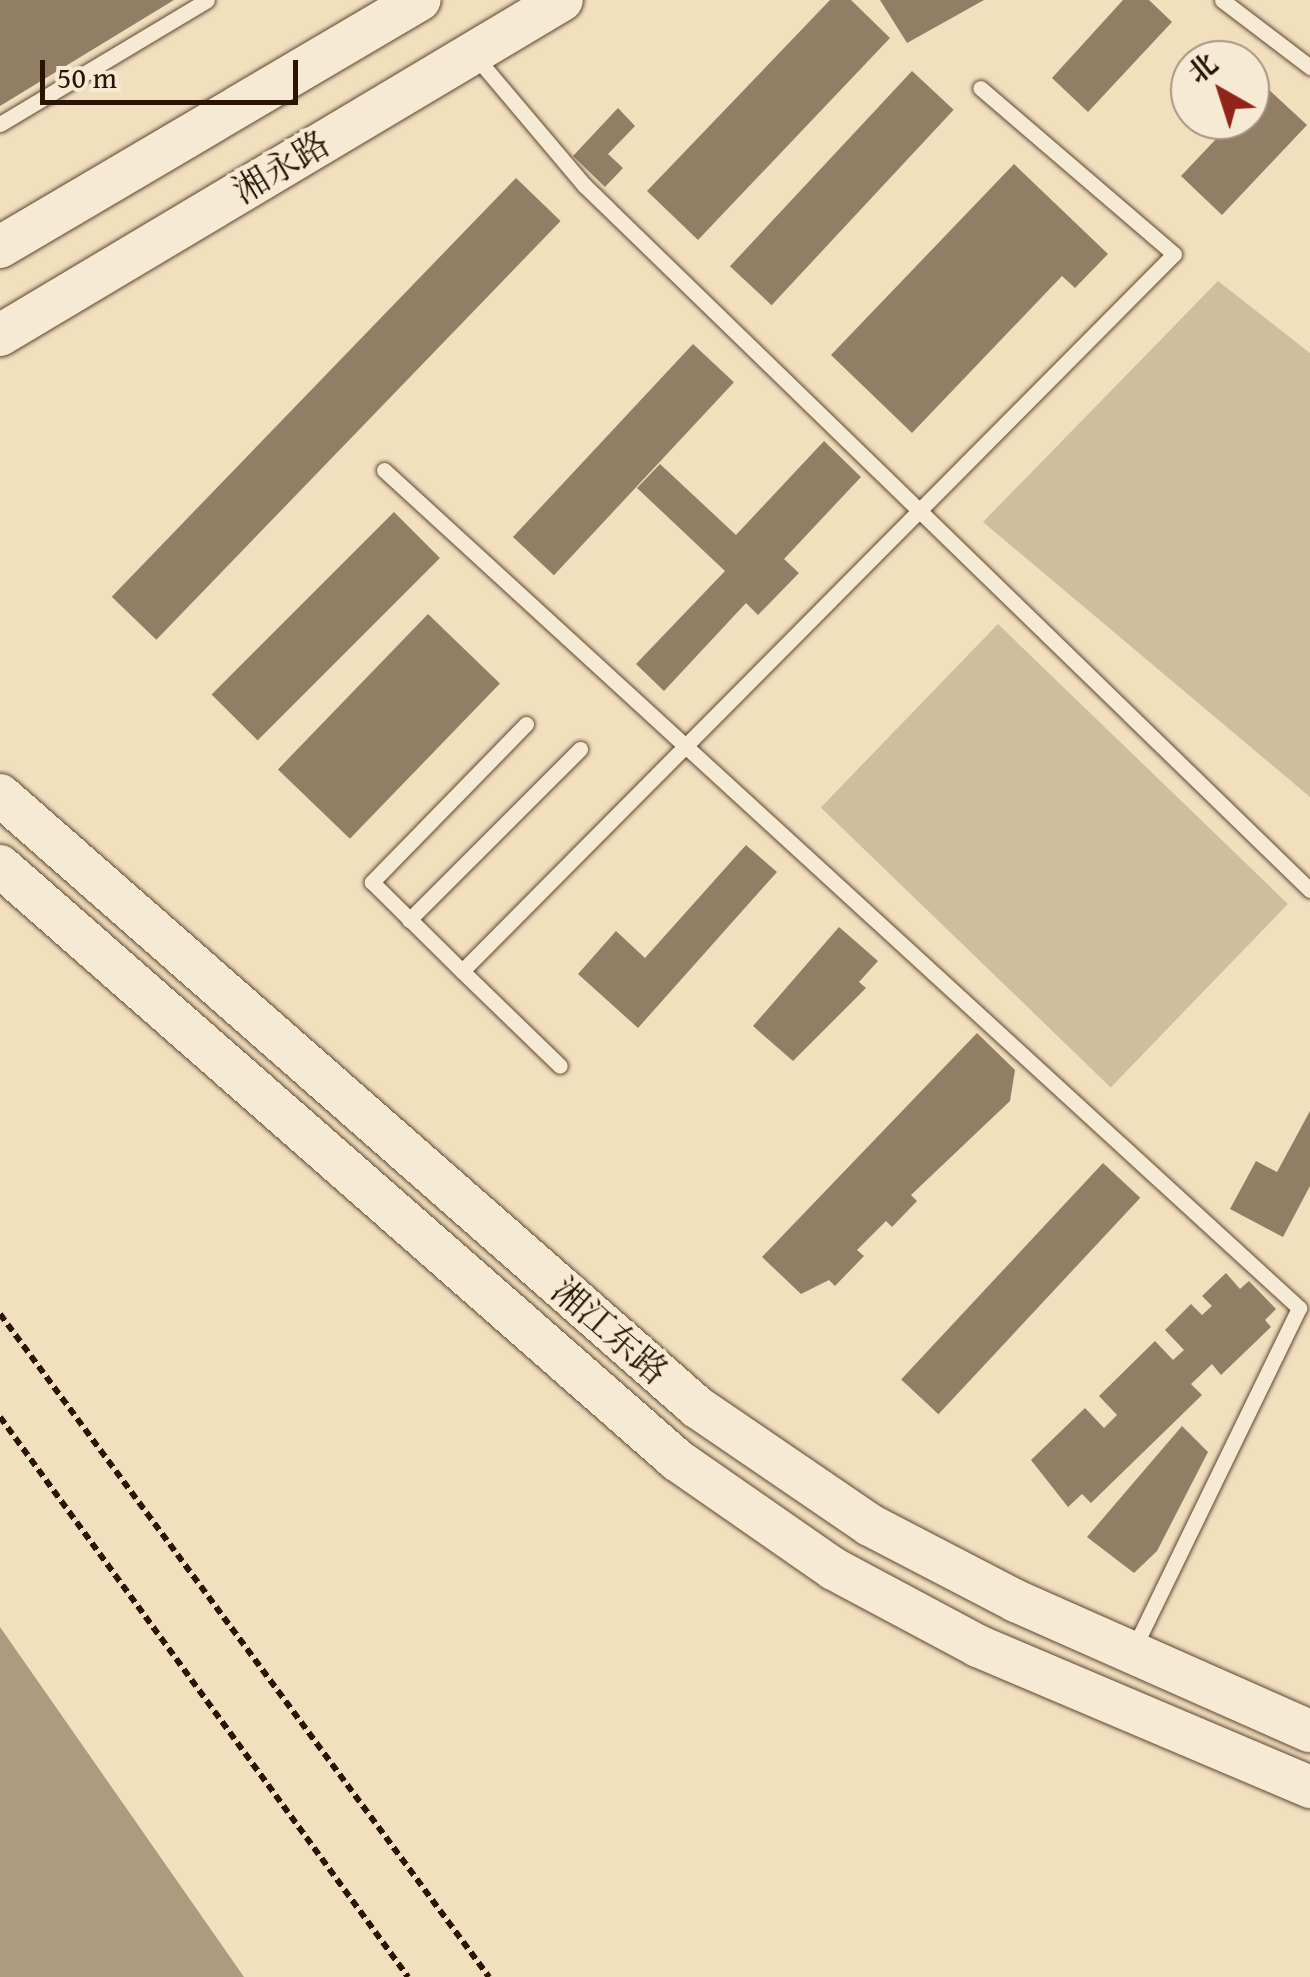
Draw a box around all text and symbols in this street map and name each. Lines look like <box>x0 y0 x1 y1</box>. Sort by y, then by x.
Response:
scale bar <box>45 40 302 102</box>
north arrow <box>1170 40 1270 140</box>
text: 北 <box>1178 43 1226 93</box>
text: 50 m <box>57 55 117 99</box>
street label: 湘永路 <box>225 122 337 212</box>
street label: 湘江东路 <box>543 1269 677 1393</box>

